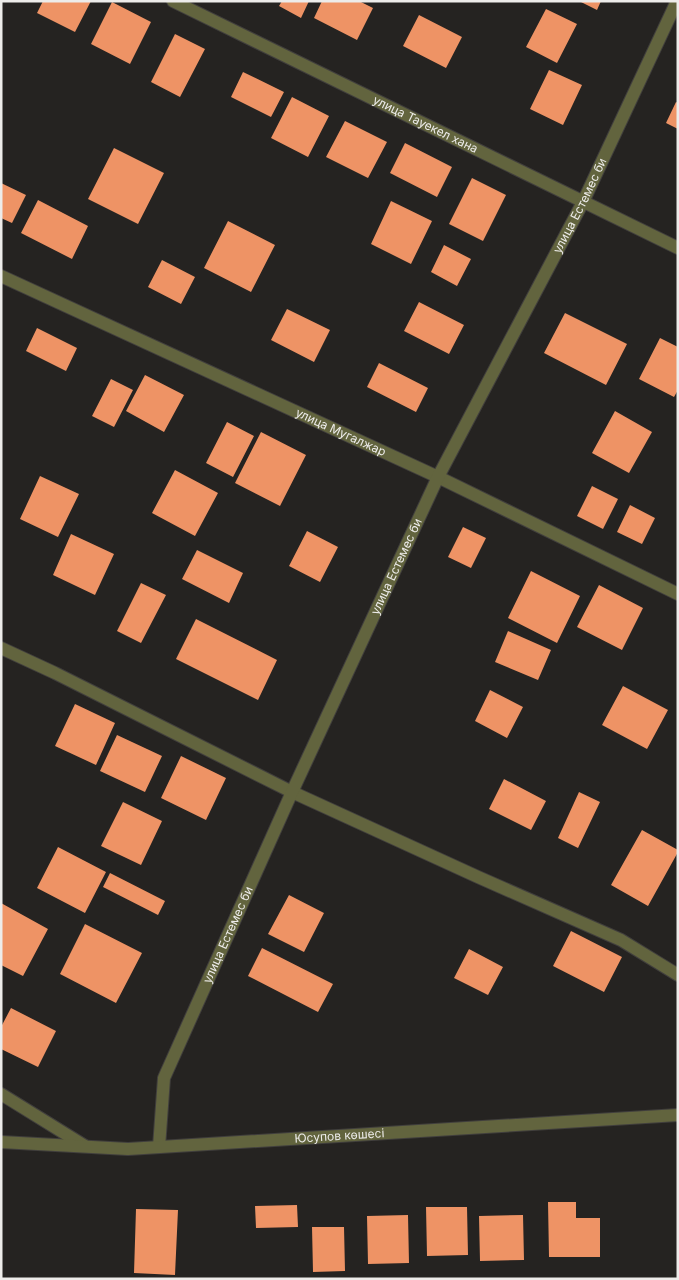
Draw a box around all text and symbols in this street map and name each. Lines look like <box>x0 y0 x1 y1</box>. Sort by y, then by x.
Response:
street label: улица Тауекел хана <box>371 92 481 156</box>
street label: улица Естемес би <box>549 155 610 256</box>
street label: улица Мугалжар <box>293 405 389 459</box>
street label: улица Естемес би <box>367 516 425 617</box>
street label: улица Естемес би <box>199 884 256 985</box>
street label: Юсупов көшесі <box>294 1125 385 1146</box>

